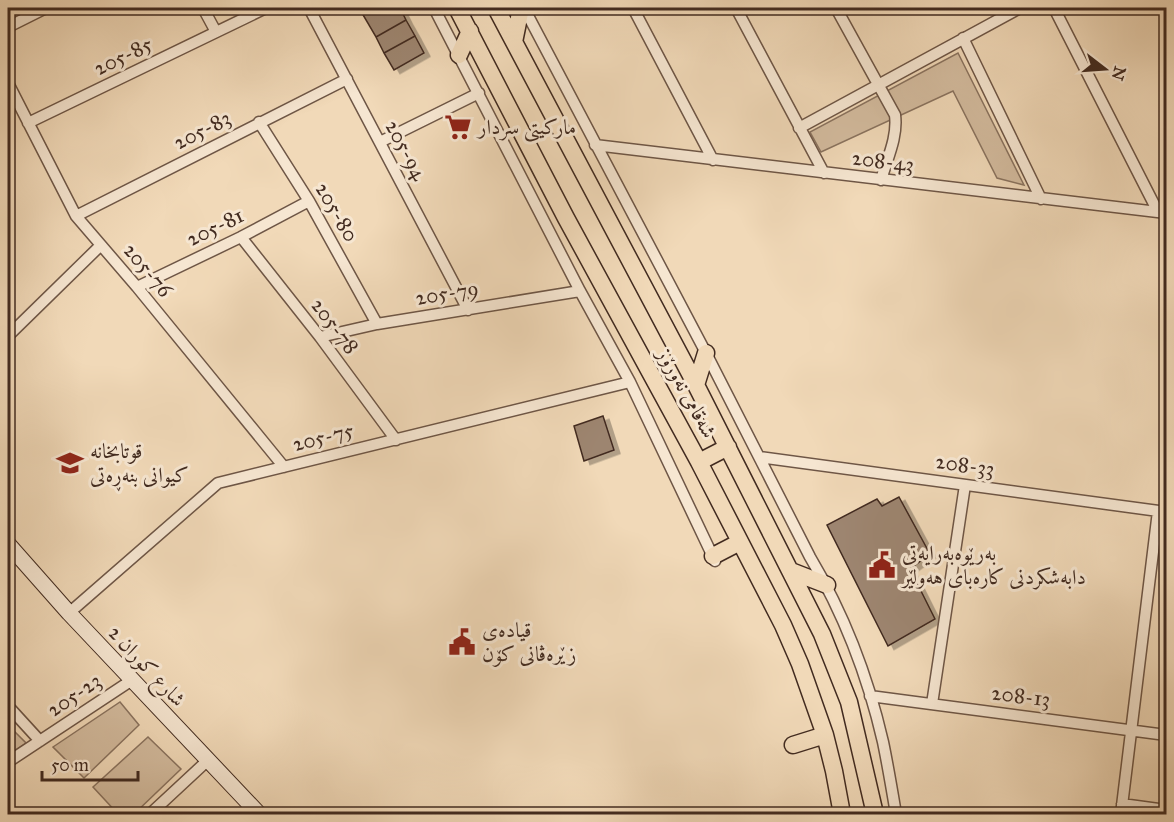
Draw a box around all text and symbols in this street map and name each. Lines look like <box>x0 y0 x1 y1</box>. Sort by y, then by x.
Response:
street label: 205-85 <box>89 31 157 81</box>
north arrow <box>1075 39 1135 99</box>
text: N <box>1108 64 1130 83</box>
street label: 205-83 <box>169 105 235 155</box>
supermarket icon: ماركيتى سردار <box>443 112 473 142</box>
place label: ماركيتى سردار <box>476 114 576 142</box>
street label: 205-94 <box>380 116 433 185</box>
street label: 208-43 <box>850 144 916 178</box>
street label: 205-80 <box>310 178 364 246</box>
street label: 205-81 <box>182 202 248 252</box>
street label: 205-76 <box>118 238 179 303</box>
street label: 205-79 <box>414 275 480 311</box>
street label: 205-78 <box>306 293 364 359</box>
street label: شەقامی نەورۆز <box>651 342 722 443</box>
street label: 205-75 <box>290 417 356 457</box>
place label: قوتابخانە کیوانی بنەڕەتی <box>90 438 189 492</box>
school or university icon: قوتابخانە کیوانی بنەڕەتی <box>55 448 85 478</box>
street label: 208-33 <box>934 448 996 482</box>
place label: بەرێوەبەرایەتی دابەشکردنی کارەبای هەولێر <box>900 540 1086 590</box>
public building icon: بەرێوەبەرایەتی دابەشکردنی کارەبای هەولێر <box>867 550 897 580</box>
place label: قیادەی زێرەڤانی کۆن <box>482 617 576 667</box>
street label: شارع كوران 2 <box>99 620 191 716</box>
public building icon: قیادەی زێرەڤانی کۆن <box>447 627 477 657</box>
street label: 205-23 <box>42 668 106 722</box>
street label: 208-13 <box>990 679 1052 713</box>
scale bar <box>42 744 138 782</box>
text: 50 m <box>51 754 89 776</box>

